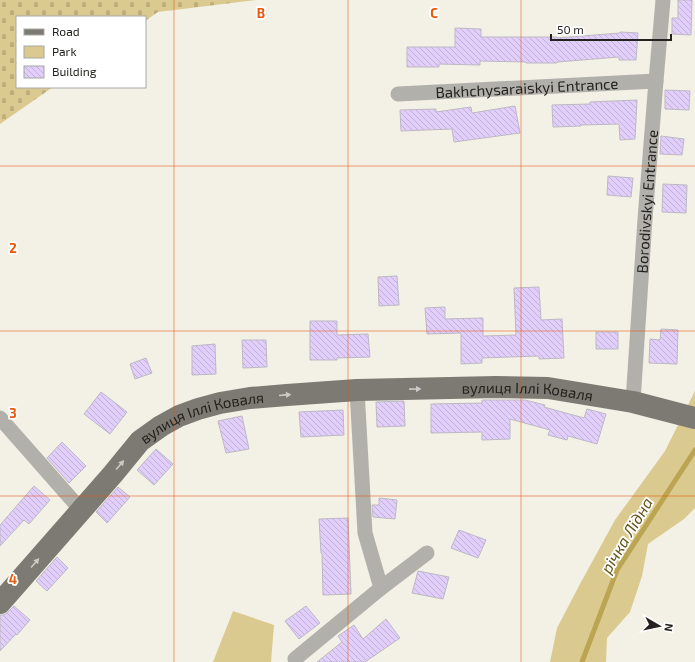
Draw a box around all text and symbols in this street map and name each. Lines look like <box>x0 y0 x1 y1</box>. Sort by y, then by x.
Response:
text: B <box>257 5 265 21</box>
text: C <box>430 5 438 21</box>
legend <box>16 16 146 88</box>
scale bar <box>551 16 671 42</box>
text: 50 m <box>557 22 584 36</box>
text: Road <box>52 24 80 38</box>
text: Park <box>52 44 77 58</box>
text: Building <box>52 64 97 78</box>
street label: Bakhchysaraiskyi Entrance <box>435 74 619 101</box>
street label: Borodivskyi Entrance <box>632 129 661 274</box>
text: 2 <box>9 240 17 256</box>
street label: вулиця Іллі Коваля <box>461 378 595 404</box>
one-way arrow <box>409 386 422 392</box>
street label: вулиця Іллі Коваля <box>136 388 265 447</box>
one-way arrow <box>279 392 291 398</box>
text: 3 <box>9 405 17 421</box>
one-way arrow <box>116 460 125 470</box>
water label: річка Лідна <box>596 494 656 576</box>
one-way arrow <box>30 558 39 568</box>
text: 4 <box>9 571 17 587</box>
north arrow <box>639 606 679 646</box>
text: N <box>662 623 676 633</box>

